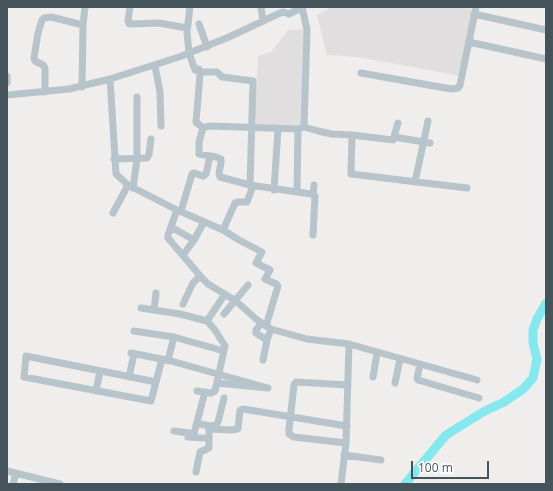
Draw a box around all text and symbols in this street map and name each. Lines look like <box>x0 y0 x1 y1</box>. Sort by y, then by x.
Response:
scale bar <box>413 453 491 479</box>
text: 100 m <box>418 459 453 476</box>

